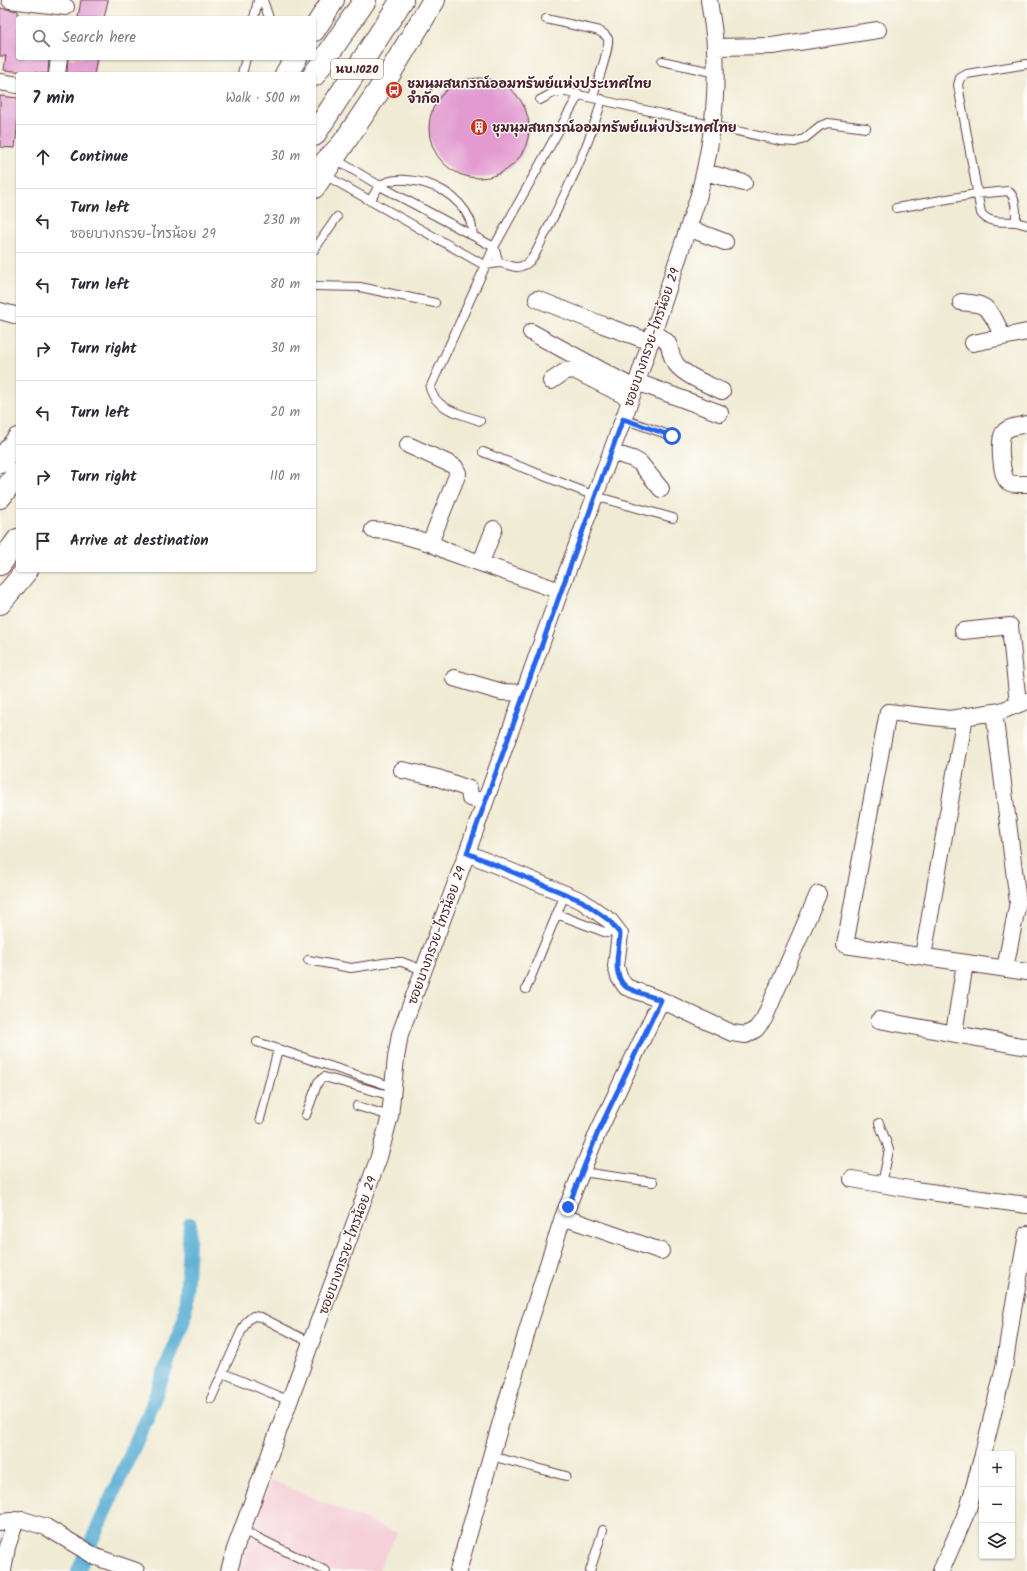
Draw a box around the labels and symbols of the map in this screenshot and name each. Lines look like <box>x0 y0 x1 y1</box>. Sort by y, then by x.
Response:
road number: นบ.1020 <box>331 59 383 79</box>
place label: ชุมนุมสหกรณ์ออมทรัพย์แห่งประเทศไทย จำกัด <box>407 74 652 110</box>
bus stop icon: ชุมนุมสหกรณ์ออมทรัพย์แห่งประเทศไทย จำกัด <box>384 80 404 100</box>
building icon: ชุมนุมสหกรณ์ออมทรัพย์แห่งประเทศไทย <box>469 117 489 137</box>
place label: ชุมนุมสหกรณ์ออมทรัพย์แห่งประเทศไทย <box>492 118 737 139</box>
street label: ซอยบางกรวย-ไทรน้อย 29 <box>619 265 686 410</box>
route start <box>663 427 681 445</box>
street label: ซอยบางกรวย-ไทรน้อย 29 <box>403 863 472 1008</box>
street label: ซอยบางกรวย-ไทรน้อย 29 <box>314 1173 383 1318</box>
route end <box>559 1198 577 1216</box>

